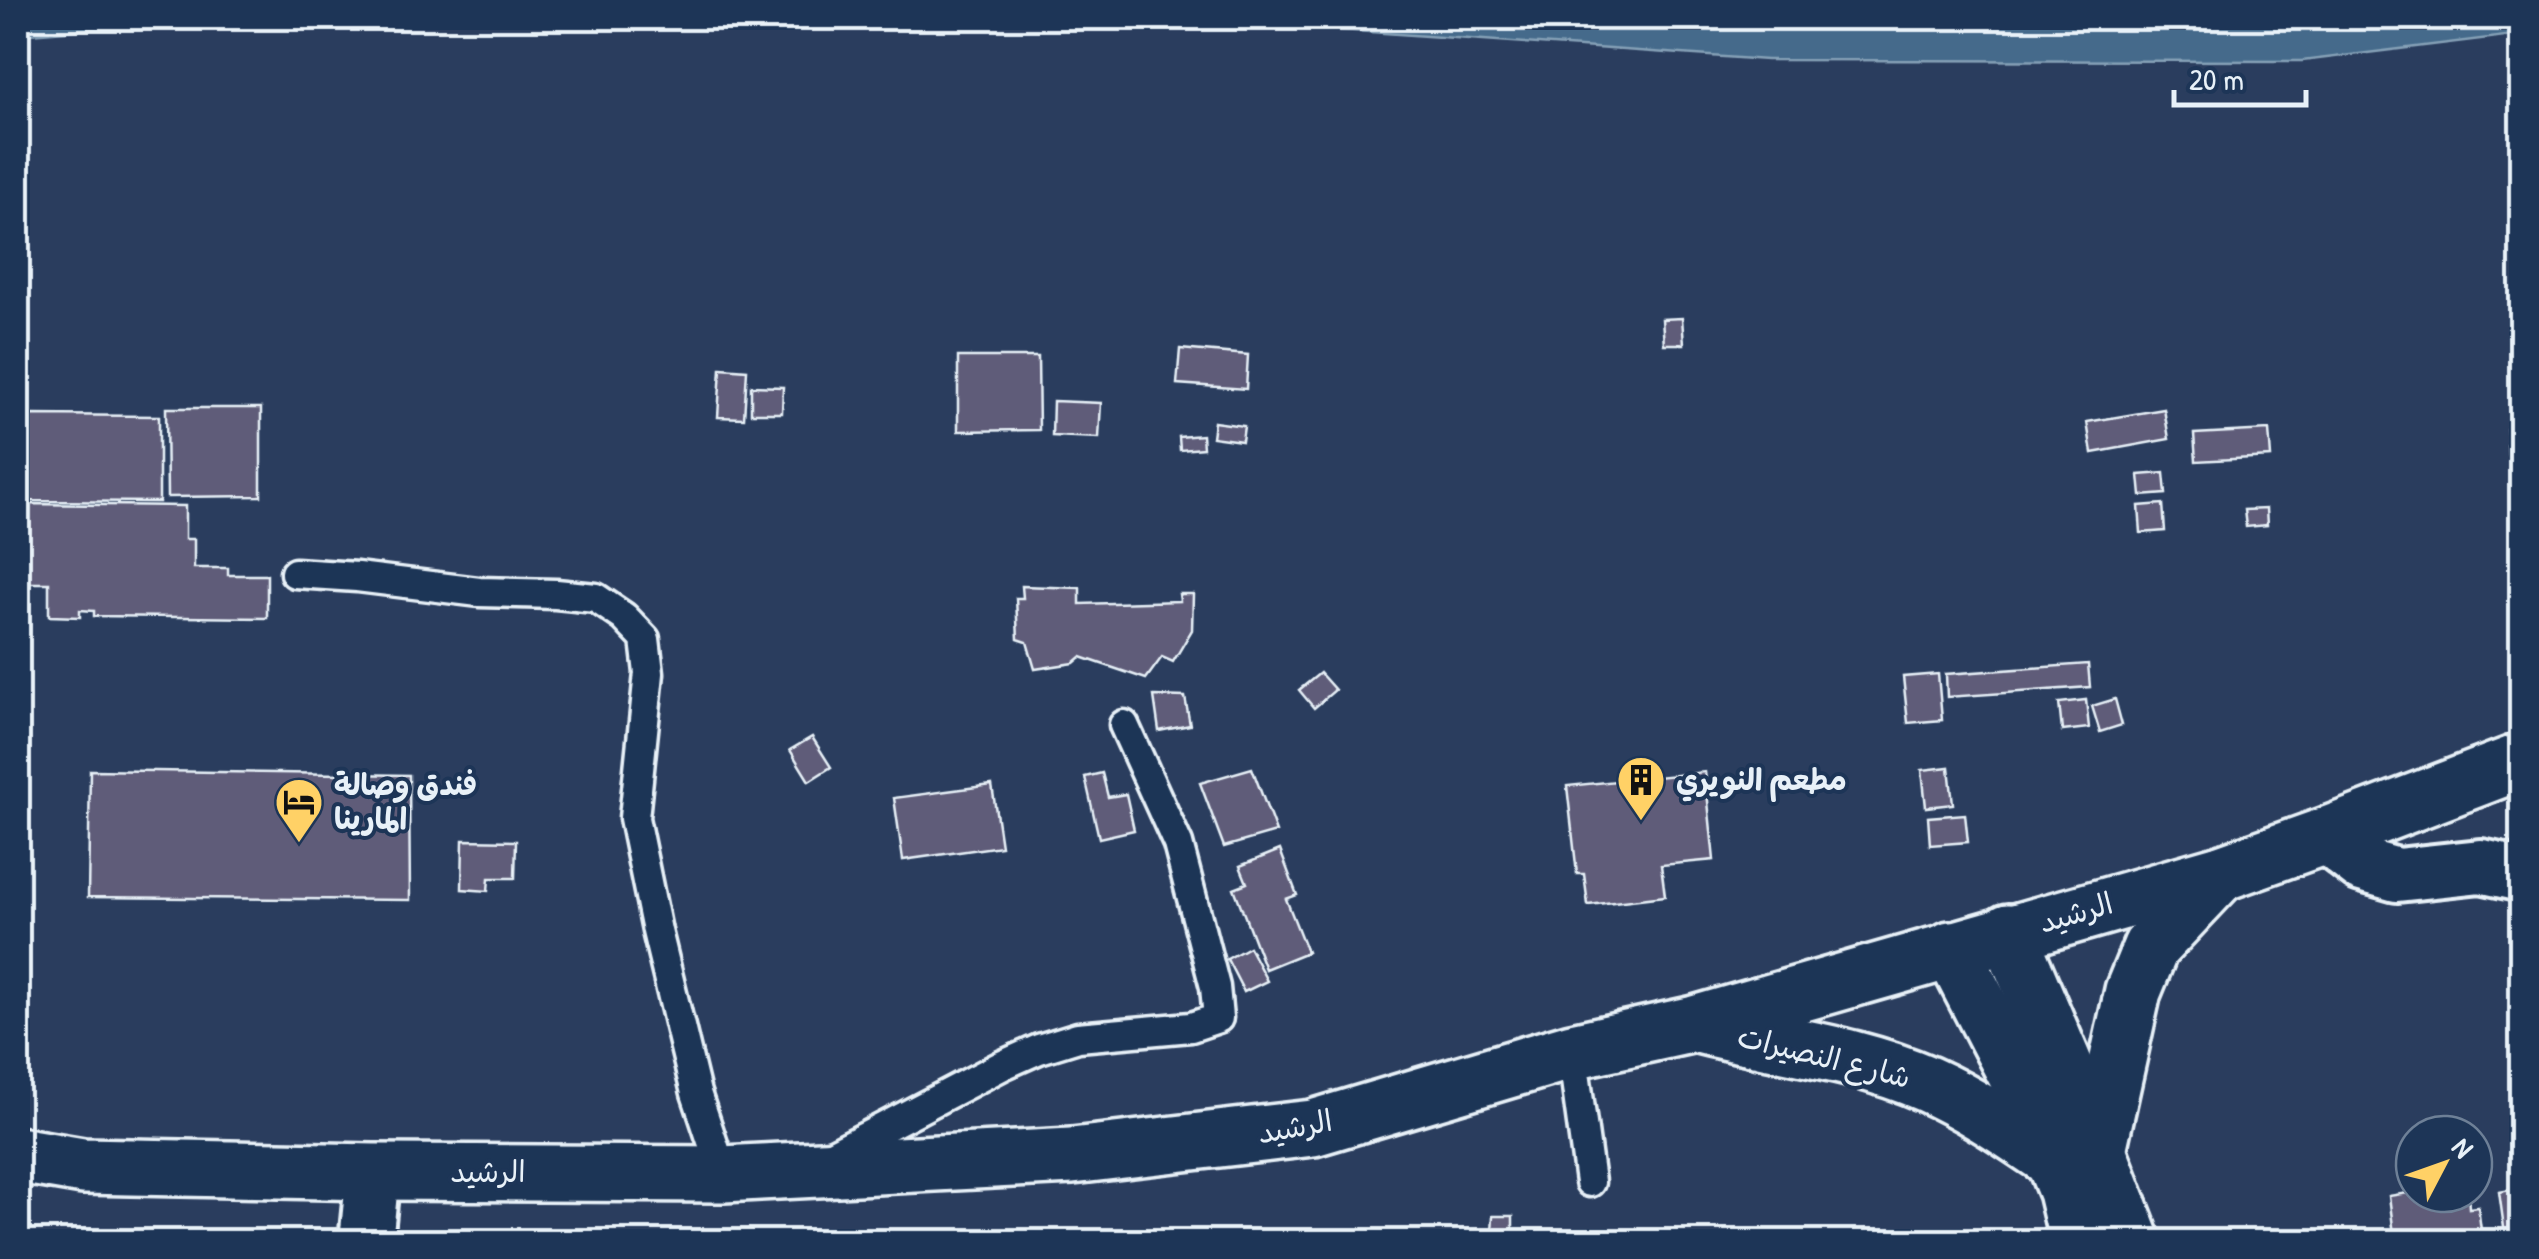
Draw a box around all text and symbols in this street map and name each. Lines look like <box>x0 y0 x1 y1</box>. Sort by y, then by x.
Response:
scale bar <box>2174 45 2306 107</box>
text: 20 m <box>2189 59 2244 99</box>
building icon: مطعم النويري <box>1615 754 1667 822</box>
place label: مطعم النويري <box>1676 759 1847 802</box>
place label: فندق وصالة المارينا <box>334 764 477 838</box>
hotel icon: فندق وصالة المارينا <box>273 776 325 844</box>
street label: الرشيد <box>2034 882 2117 942</box>
street label: شارع النصيرات <box>1733 1015 1915 1099</box>
street label: الرشيد <box>1254 1100 1335 1152</box>
north arrow <box>2394 1114 2494 1214</box>
text: N <box>2444 1130 2482 1166</box>
street label: الرشيد <box>450 1151 526 1191</box>

